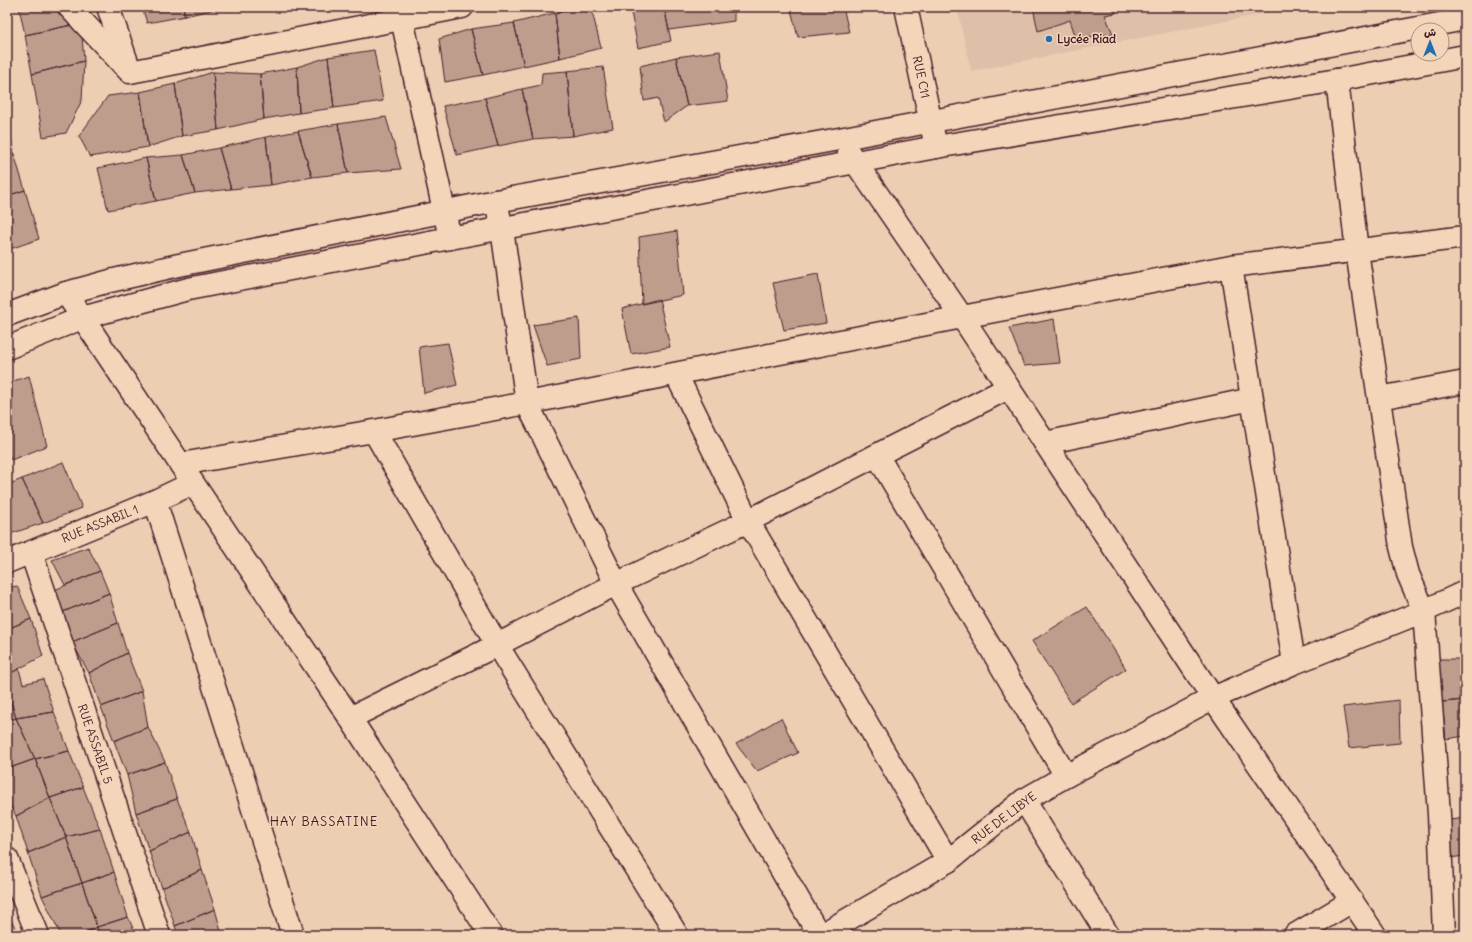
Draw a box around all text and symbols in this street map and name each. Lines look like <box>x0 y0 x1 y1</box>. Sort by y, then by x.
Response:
north arrow <box>1410 22 1450 62</box>
text: ش <box>1424 25 1436 39</box>
place label: Lycée Riad <box>1057 31 1116 47</box>
marker: Lycée Riad <box>1044 34 1054 44</box>
street label: RUE C11 <box>910 54 933 99</box>
street label: RUE ASSABIL 1 <box>59 501 140 546</box>
street label: RUE ASSABIL 5 <box>75 702 116 786</box>
street label: RUE DE LIBYE <box>968 788 1039 847</box>
district label: HAY BASSATINE <box>270 813 378 830</box>

